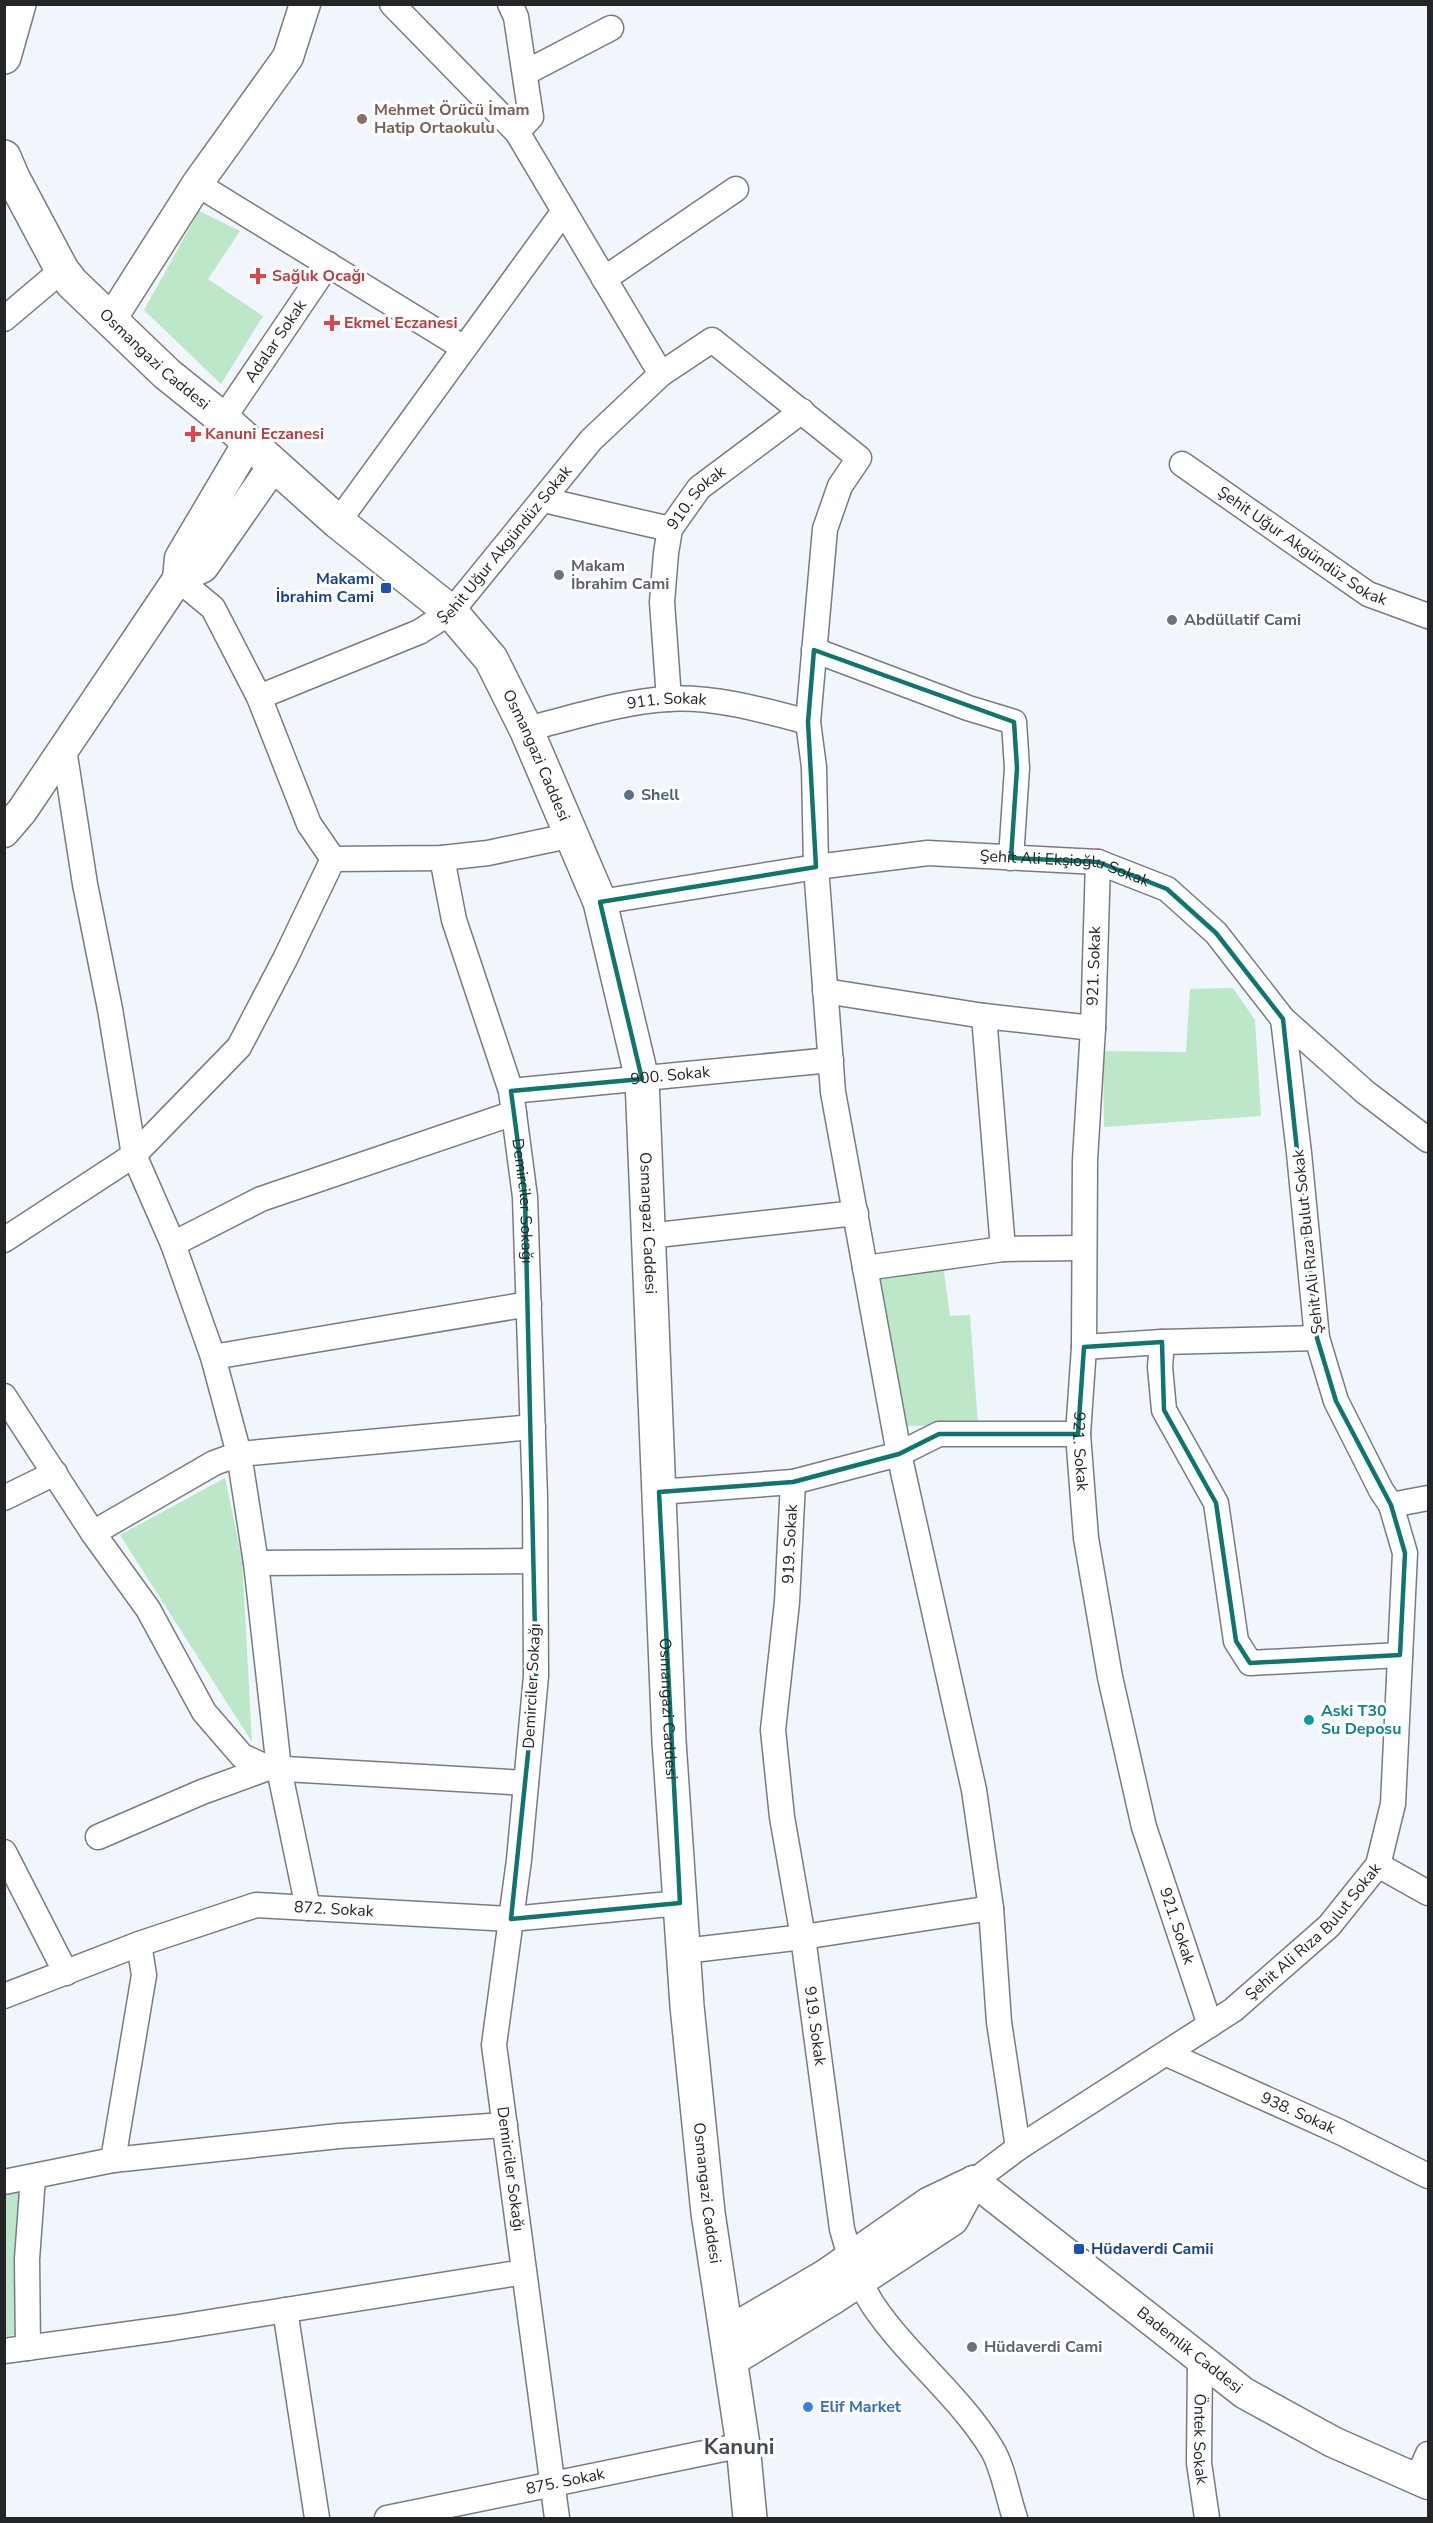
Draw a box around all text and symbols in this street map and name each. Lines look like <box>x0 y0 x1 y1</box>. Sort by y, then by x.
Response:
place label: Mehmet Örücü İmam Hatip Ortaokulu <box>374 99 530 139</box>
marker: Mehmet Örücü İmam Hatip Ortaokulu <box>355 112 369 126</box>
place label: Sağlık Ocağı <box>272 265 365 287</box>
marker: Sağlık Ocağı <box>249 267 267 285</box>
street label: Adalar Sokak <box>240 295 312 387</box>
street label: Osmangazi Caddesi <box>94 304 214 415</box>
place label: Ekmel Eczanesi <box>344 312 458 334</box>
marker: Ekmel Eczanesi <box>325 316 339 330</box>
place label: Kanuni Eczanesi <box>205 423 324 445</box>
marker: Kanuni Eczanesi <box>186 427 200 441</box>
street label: Şehit Uğur Akgündüz Sokak <box>433 460 578 629</box>
street label: 910. Sokak <box>662 460 731 534</box>
street label: Şehit Uğur Akgündüz Sokak <box>1213 481 1391 611</box>
place label: Makam İbrahim Cami <box>571 555 669 595</box>
place label: Makamı İbrahim Cami <box>276 568 374 608</box>
marker: Makam İbrahim Cami <box>552 568 566 582</box>
marker: Makamı İbrahim Cami <box>379 581 393 595</box>
place label: Abdüllatif Cami <box>1184 609 1301 631</box>
marker: Abdüllatif Cami <box>1165 613 1179 627</box>
street label: Osmangazi Caddesi <box>497 686 575 825</box>
street label: 911. Sokak <box>625 688 708 715</box>
place label: Shell <box>641 784 679 806</box>
marker: Shell <box>622 788 636 802</box>
street label: Şehit Ali Ekşioğlu Sokak <box>979 845 1154 893</box>
street label: 921. Sokak <box>1082 925 1106 1006</box>
street label: 900. Sokak <box>629 1061 712 1090</box>
street label: Demirciler Sokağı <box>506 1137 538 1264</box>
street label: Şehit Ali Rıza Bulut Sokak <box>1287 1147 1329 1336</box>
street label: Osmangazi Caddesi <box>634 1152 662 1294</box>
street label: 921. Sokak <box>1067 1411 1093 1493</box>
street label: 919. Sokak <box>777 1503 803 1584</box>
street label: Demirciler Sokağı <box>518 1623 546 1749</box>
street label: Osmangazi Caddesi <box>654 1637 683 1780</box>
place label: Aski T30 Su Deposu <box>1321 1700 1401 1740</box>
marker: Aski T30 Su Deposu <box>1302 1713 1316 1727</box>
street label: Şehit Ali Rıza Bulut Sokak <box>1240 1858 1387 2005</box>
street label: 921. Sokak <box>1154 1885 1200 1968</box>
street label: 872. Sokak <box>293 1896 375 1923</box>
street label: 919. Sokak <box>799 1985 831 2068</box>
street label: 938. Sokak <box>1257 2087 1340 2140</box>
street label: Demirciler Sokağı <box>491 2105 530 2233</box>
street label: Osmangazi Caddesi <box>688 2121 726 2265</box>
place label: Hüdaverdi Camii <box>1091 2238 1214 2260</box>
marker: Hüdaverdi Camii <box>1072 2242 1086 2256</box>
street label: Bademlik Caddesi <box>1132 2302 1247 2399</box>
place label: Hüdaverdi Cami <box>984 2336 1102 2358</box>
marker: Hüdaverdi Cami <box>965 2340 979 2354</box>
street label: Öntek Sokak <box>1188 2394 1213 2487</box>
place label: Elif Market <box>820 2396 902 2418</box>
marker: Elif Market <box>801 2400 815 2414</box>
district label: Kanuni <box>704 2432 774 2462</box>
street label: 875. Sokak <box>524 2462 608 2500</box>

